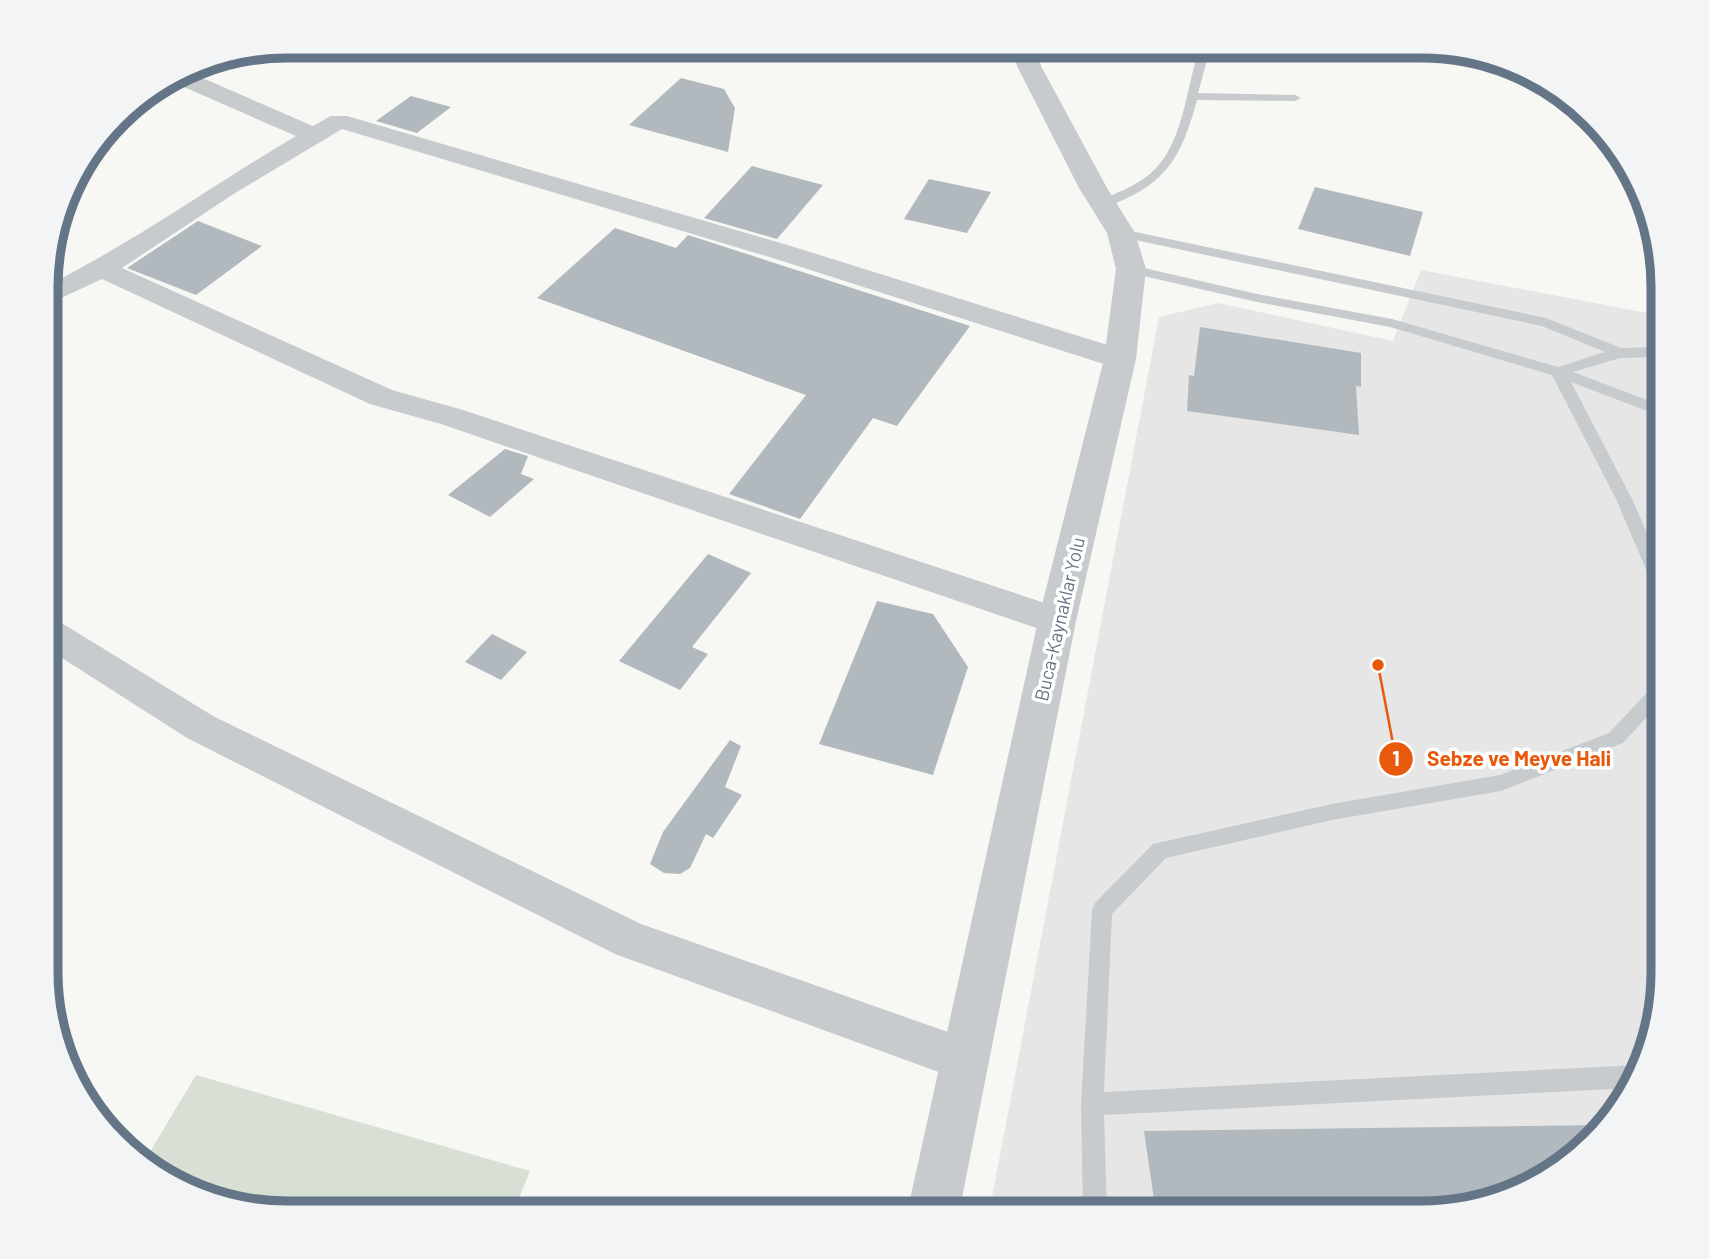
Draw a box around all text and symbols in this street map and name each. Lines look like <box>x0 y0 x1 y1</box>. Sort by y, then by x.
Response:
street label: Buca-Kaynaklar Yolu <box>1029 535 1089 703</box>
callout: Sebze ve Meyve Hali <box>1378 738 1625 780</box>
text: 1 <box>1392 745 1400 770</box>
text: Sebze ve Meyve Hali <box>1427 745 1611 770</box>

